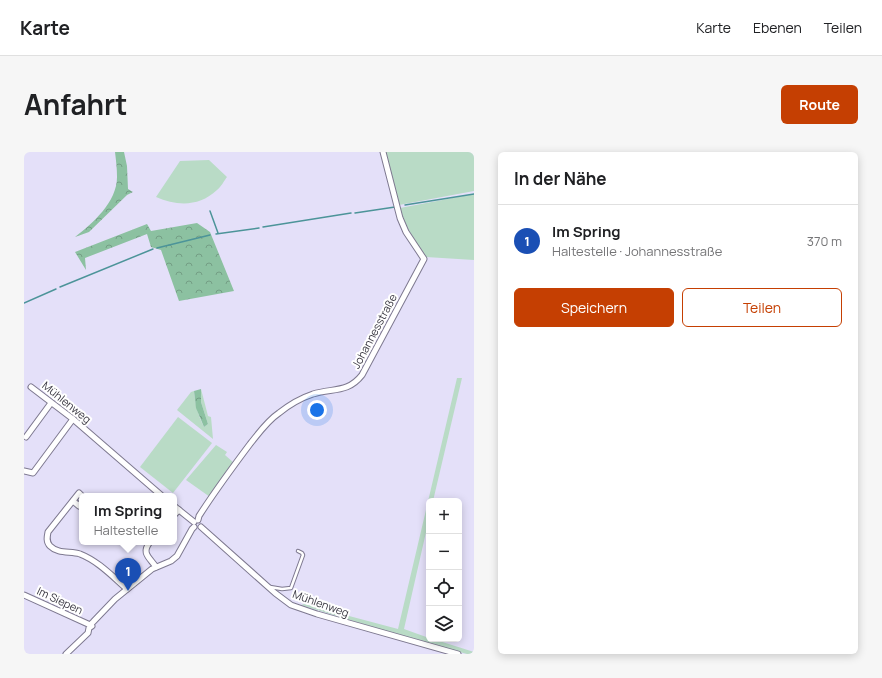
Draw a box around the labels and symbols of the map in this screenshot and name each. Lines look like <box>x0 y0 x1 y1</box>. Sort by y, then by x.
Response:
street label: Johannesstraße <box>348 291 400 371</box>
street label: Mühlenweg <box>39 378 95 426</box>
your location <box>307 400 327 420</box>
pin: 1 <box>115 558 141 591</box>
street label: Im Siepen <box>35 583 85 617</box>
street label: Mühlenweg <box>291 586 351 620</box>

